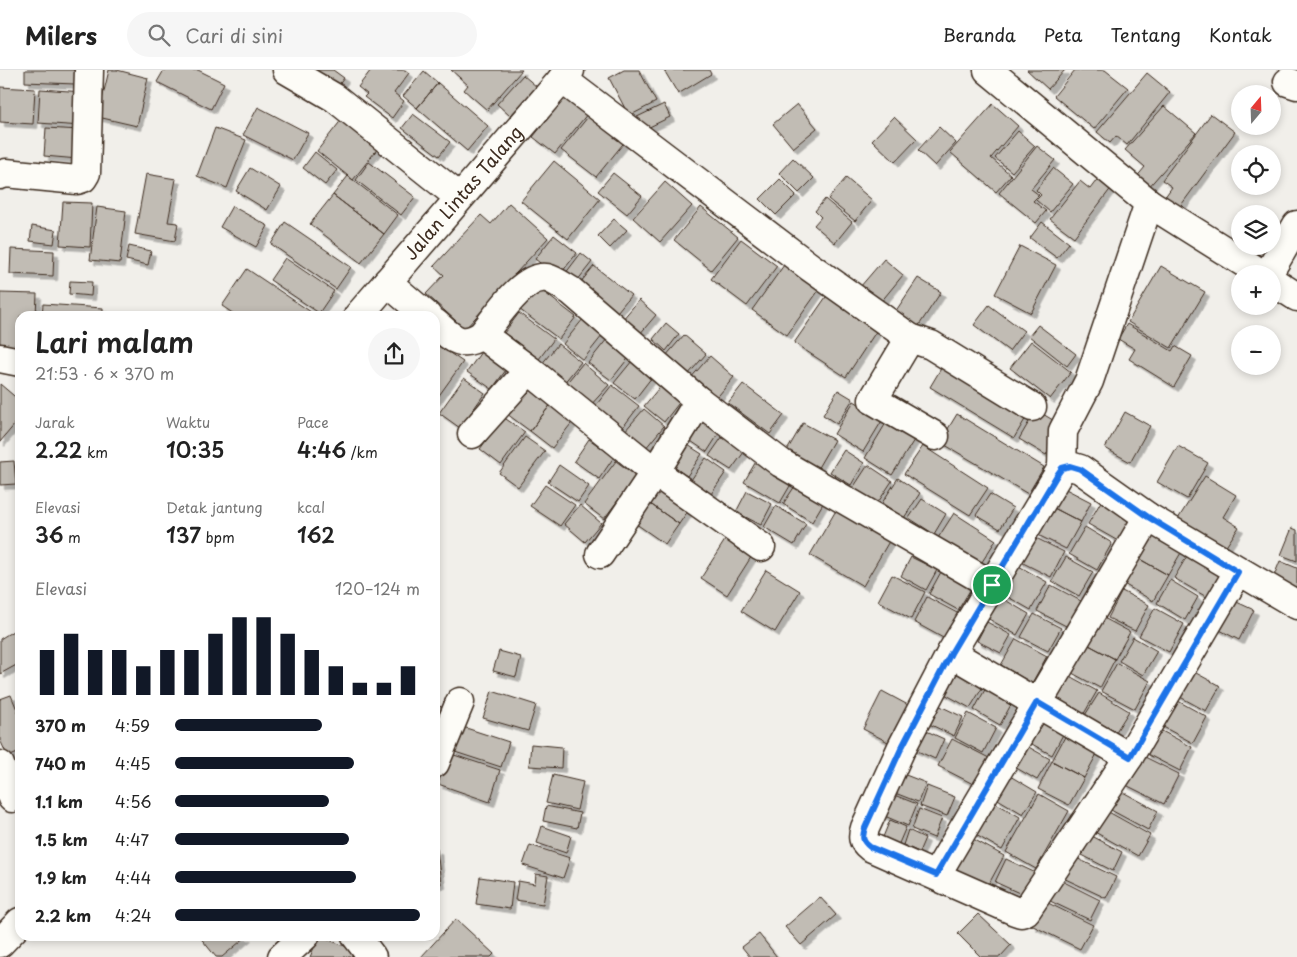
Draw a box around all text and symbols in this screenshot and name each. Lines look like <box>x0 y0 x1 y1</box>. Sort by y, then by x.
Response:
search box <box>127 12 477 57</box>
text: Milers <box>25 17 97 53</box>
icon: search <box>145 21 173 49</box>
text: Cari di sini <box>185 21 283 49</box>
text: Beranda <box>943 21 1016 48</box>
text: Peta <box>1044 21 1082 48</box>
text: Tentang <box>1110 21 1181 48</box>
text: Kontak <box>1209 21 1272 48</box>
north arrow <box>1231 85 1281 135</box>
map controls <box>1231 85 1281 375</box>
street label: Jalan Lintas Talang <box>397 119 528 266</box>
button: locate <box>1231 145 1281 195</box>
button: layers <box>1231 205 1281 255</box>
button: + <box>1231 265 1281 315</box>
text: Lari malam <box>35 320 194 363</box>
button: − <box>1231 325 1281 375</box>
button: share <box>368 328 420 380</box>
text: 21:53 · 6 × 370 m <box>35 361 174 385</box>
text: Jarak <box>35 412 75 433</box>
text: Waktu <box>166 412 210 433</box>
text: Pace <box>297 412 329 433</box>
text: 2.22 <box>35 433 82 465</box>
text: 10:35 <box>166 433 224 465</box>
text: 4:46 <box>297 433 346 465</box>
text: km <box>82 442 108 463</box>
text: /km <box>346 442 378 463</box>
text: Elevasi <box>35 497 81 518</box>
text: Detak jantung <box>166 497 263 518</box>
text: kcal <box>297 497 325 518</box>
text: 36 <box>35 518 64 550</box>
text: 137 <box>166 518 201 550</box>
text: 162 <box>297 518 335 550</box>
text: m <box>64 527 81 548</box>
text: bpm <box>201 527 235 548</box>
pin <box>971 564 1013 606</box>
icon: arrive <box>978 571 1006 599</box>
text: Elevasi <box>35 576 87 600</box>
text: 120–124 m <box>335 576 420 600</box>
text: 370 m <box>35 713 86 737</box>
text: 4:59 <box>115 713 150 737</box>
text: 740 m <box>35 751 86 775</box>
text: 4:45 <box>115 751 151 775</box>
text: 1.1 km <box>35 789 83 813</box>
text: 4:56 <box>115 789 152 813</box>
text: 1.5 km <box>35 827 88 851</box>
text: 4:47 <box>115 827 149 851</box>
text: 1.9 km <box>35 865 87 889</box>
text: 4:44 <box>115 865 151 889</box>
text: 2.2 km <box>35 903 91 927</box>
text: 4:24 <box>115 903 152 927</box>

